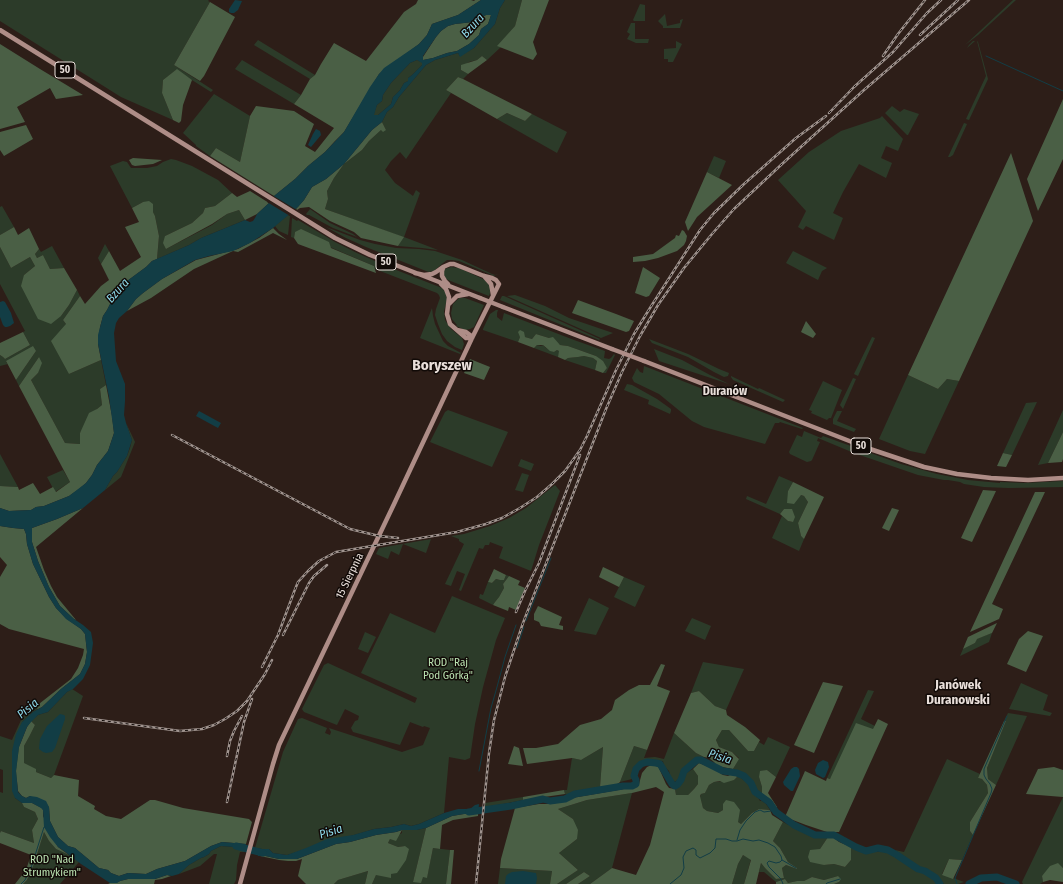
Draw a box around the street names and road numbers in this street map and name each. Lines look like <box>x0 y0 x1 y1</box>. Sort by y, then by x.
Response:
road number: 50 <box>55 62 75 78</box>
road number: 50 <box>376 254 396 270</box>
road number: 50 <box>851 438 871 454</box>
street label: 15 Sierpnia <box>333 551 367 601</box>

